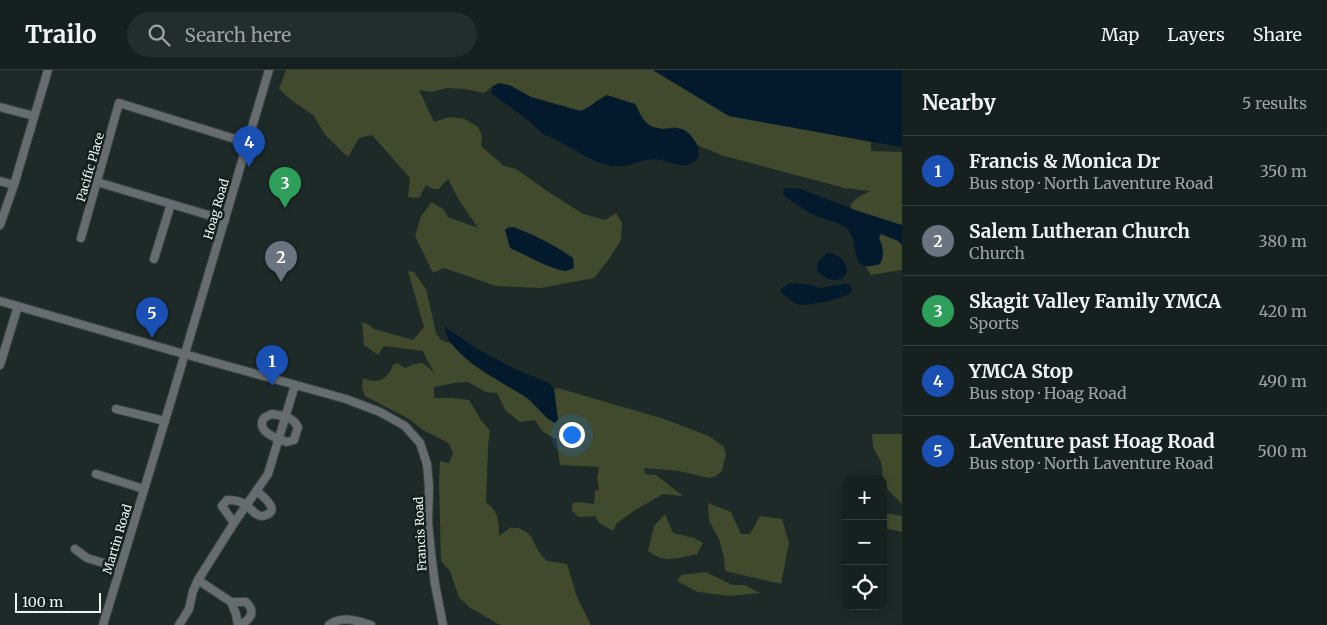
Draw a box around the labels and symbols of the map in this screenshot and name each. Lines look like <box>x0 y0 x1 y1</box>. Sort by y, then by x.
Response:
pin: 4 <box>233 126 265 167</box>
street label: Pacific Place <box>73 131 107 203</box>
pin: 3 <box>269 167 301 208</box>
street label: Hoag Road <box>200 177 232 241</box>
pin: 2 <box>265 241 297 282</box>
pin: 5 <box>136 297 168 338</box>
pin: 1 <box>256 345 288 386</box>
your location <box>559 422 585 448</box>
street label: Francis Road <box>411 496 429 572</box>
street label: Martin Road <box>99 502 135 576</box>
scale bar <box>15 590 101 613</box>

